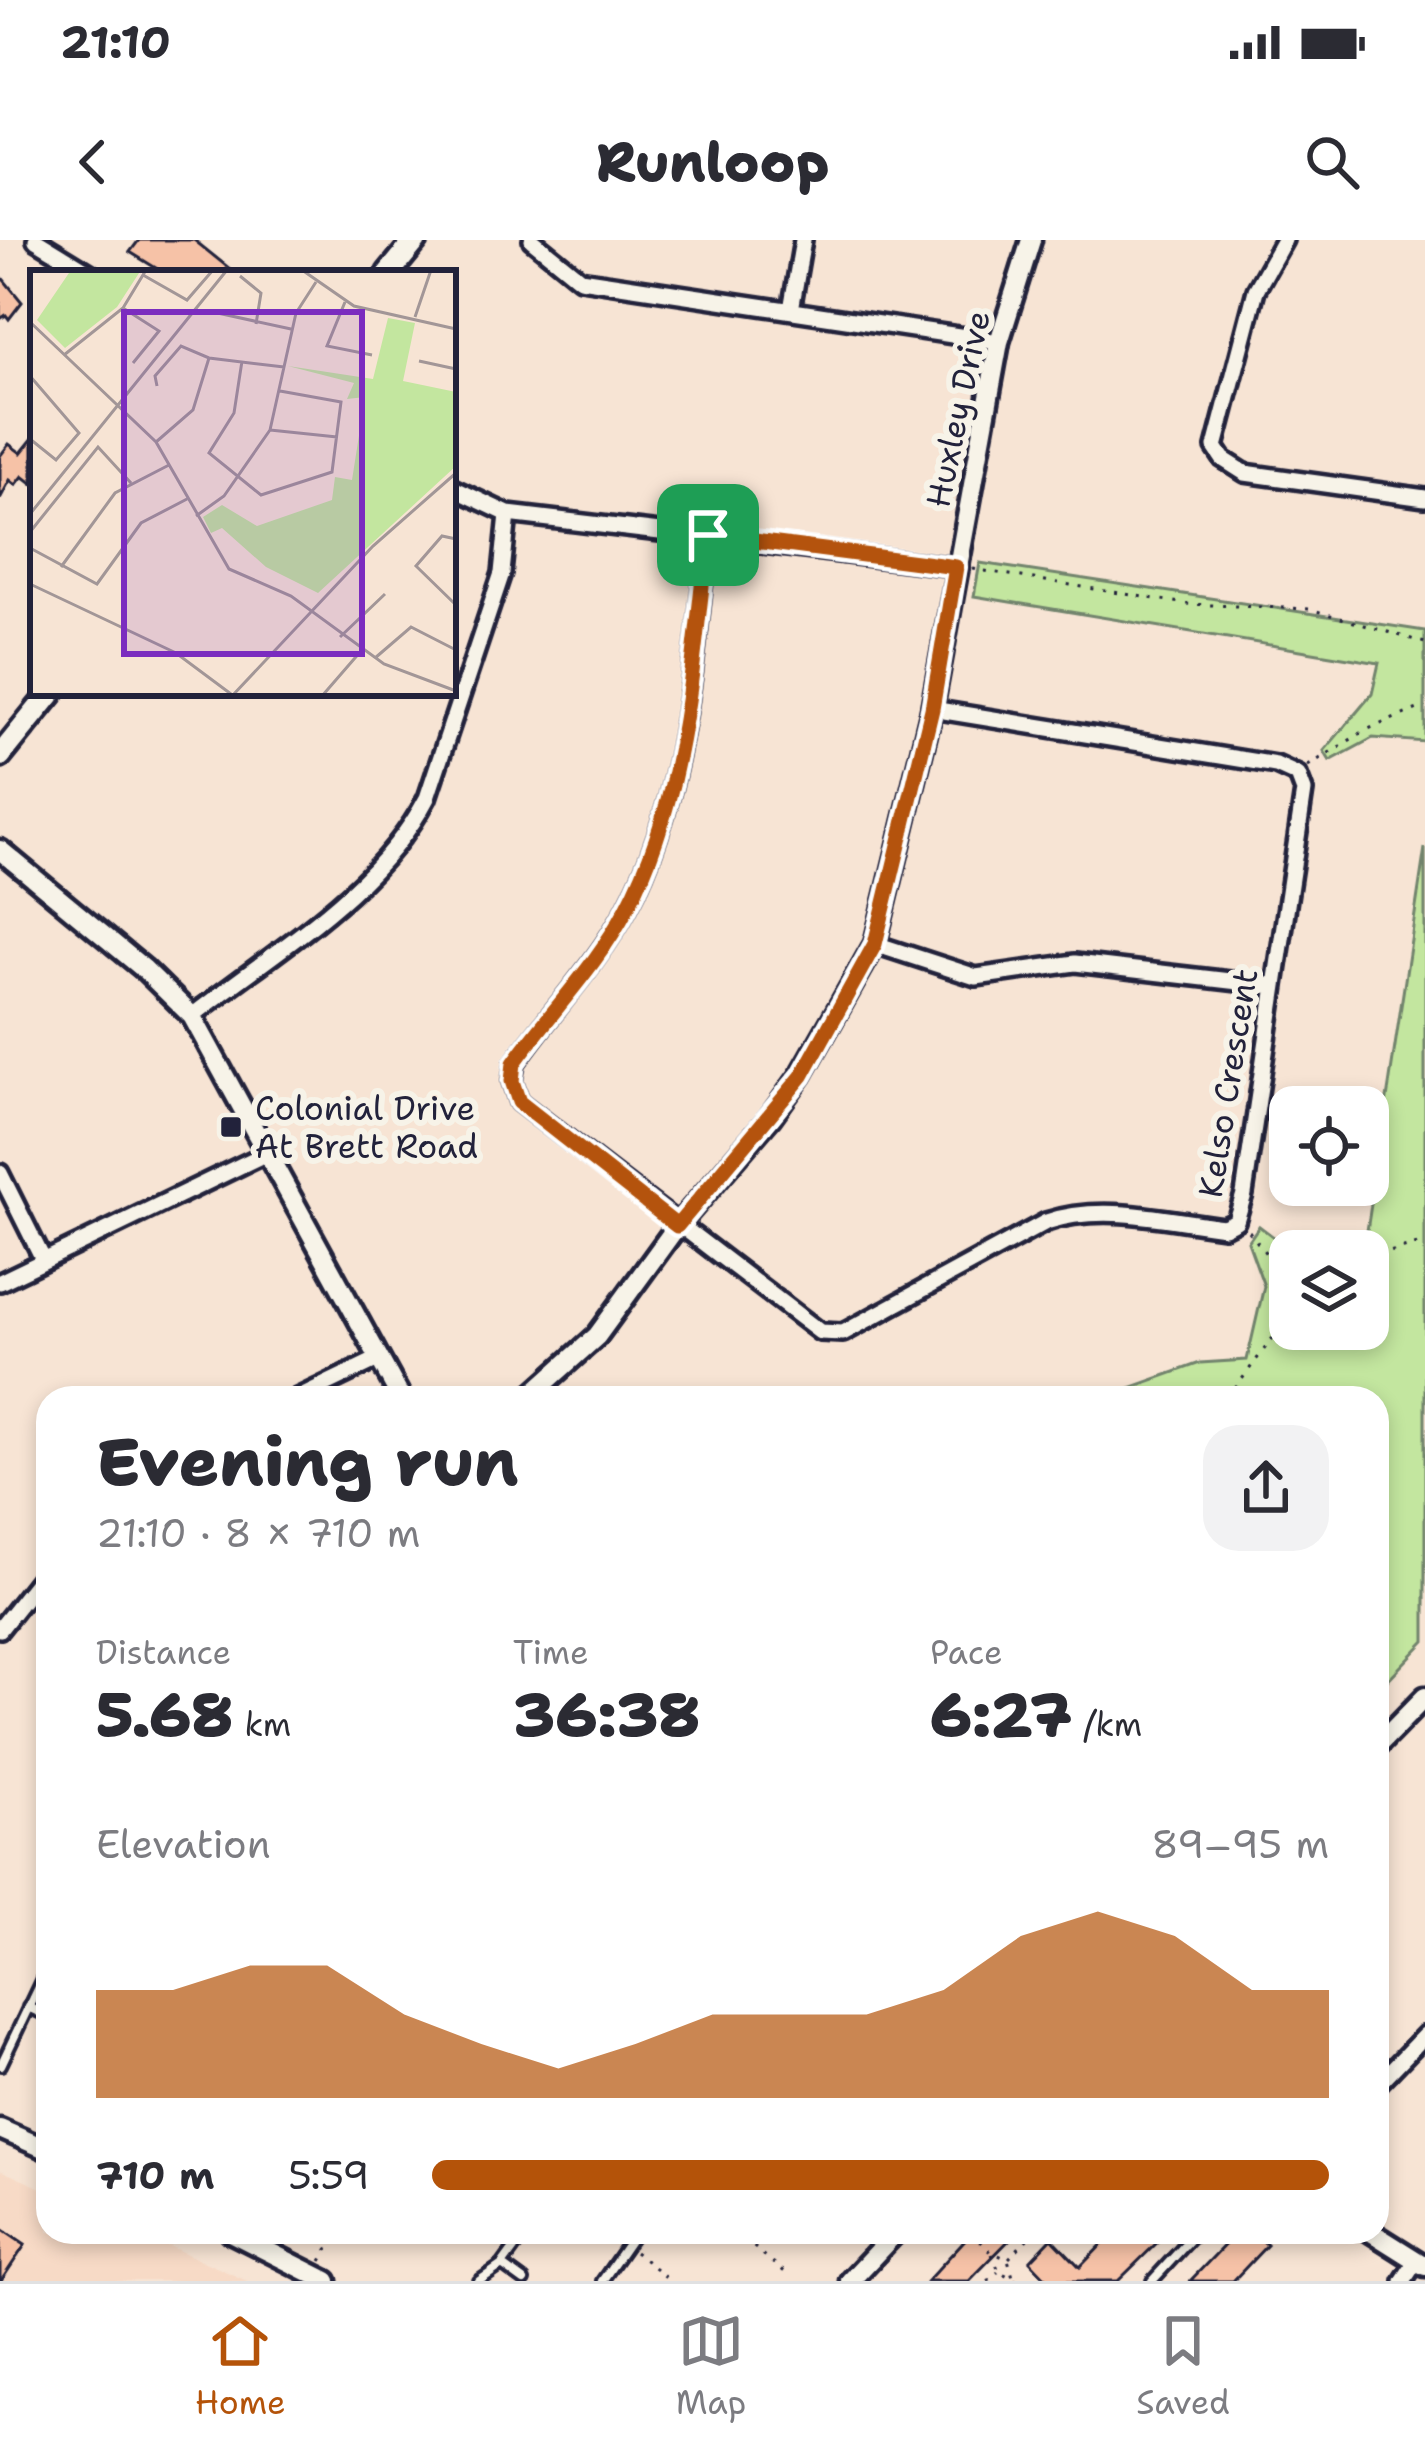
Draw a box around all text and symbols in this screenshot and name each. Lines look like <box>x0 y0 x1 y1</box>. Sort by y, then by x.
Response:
text: 21:10 <box>60 12 171 72</box>
text: Runloop <box>596 126 829 198</box>
icon: back <box>60 129 126 195</box>
icon: search <box>1299 129 1365 195</box>
inset map <box>30 270 456 696</box>
street label: Huxley Drive <box>915 306 1001 512</box>
pin <box>657 484 759 586</box>
icon: arrive <box>675 502 741 568</box>
street label: Kelso Crescent <box>1188 965 1268 1201</box>
place label: Colonial Drive At Brett Road <box>255 1086 478 1169</box>
map controls <box>1269 1086 1389 1350</box>
button: locate <box>1269 1086 1389 1206</box>
marker: Colonial Drive At Brett Road <box>218 1114 244 1140</box>
button: layers <box>1269 1230 1389 1350</box>
text: Evening run <box>96 1418 519 1506</box>
button: share <box>1203 1425 1329 1551</box>
text: 21:10 · 8 × 710 m <box>96 1507 420 1559</box>
text: Distance <box>96 1630 231 1675</box>
text: Time <box>513 1630 589 1675</box>
text: Pace <box>930 1630 1003 1675</box>
text: 5.68 <box>96 1675 233 1755</box>
text: 36:38 <box>513 1675 700 1755</box>
text: 6:27 <box>930 1675 1072 1755</box>
text: km <box>233 1702 291 1747</box>
text: /km <box>1072 1702 1142 1747</box>
text: Elevation <box>96 1818 271 1870</box>
text: 89–95 m <box>1152 1818 1329 1870</box>
text: 710 m <box>96 2149 215 2201</box>
text: 5:59 <box>288 2149 370 2201</box>
tab: Home <box>195 2308 286 2425</box>
tab: Map <box>676 2308 746 2425</box>
tab: Saved <box>1136 2308 1230 2425</box>

